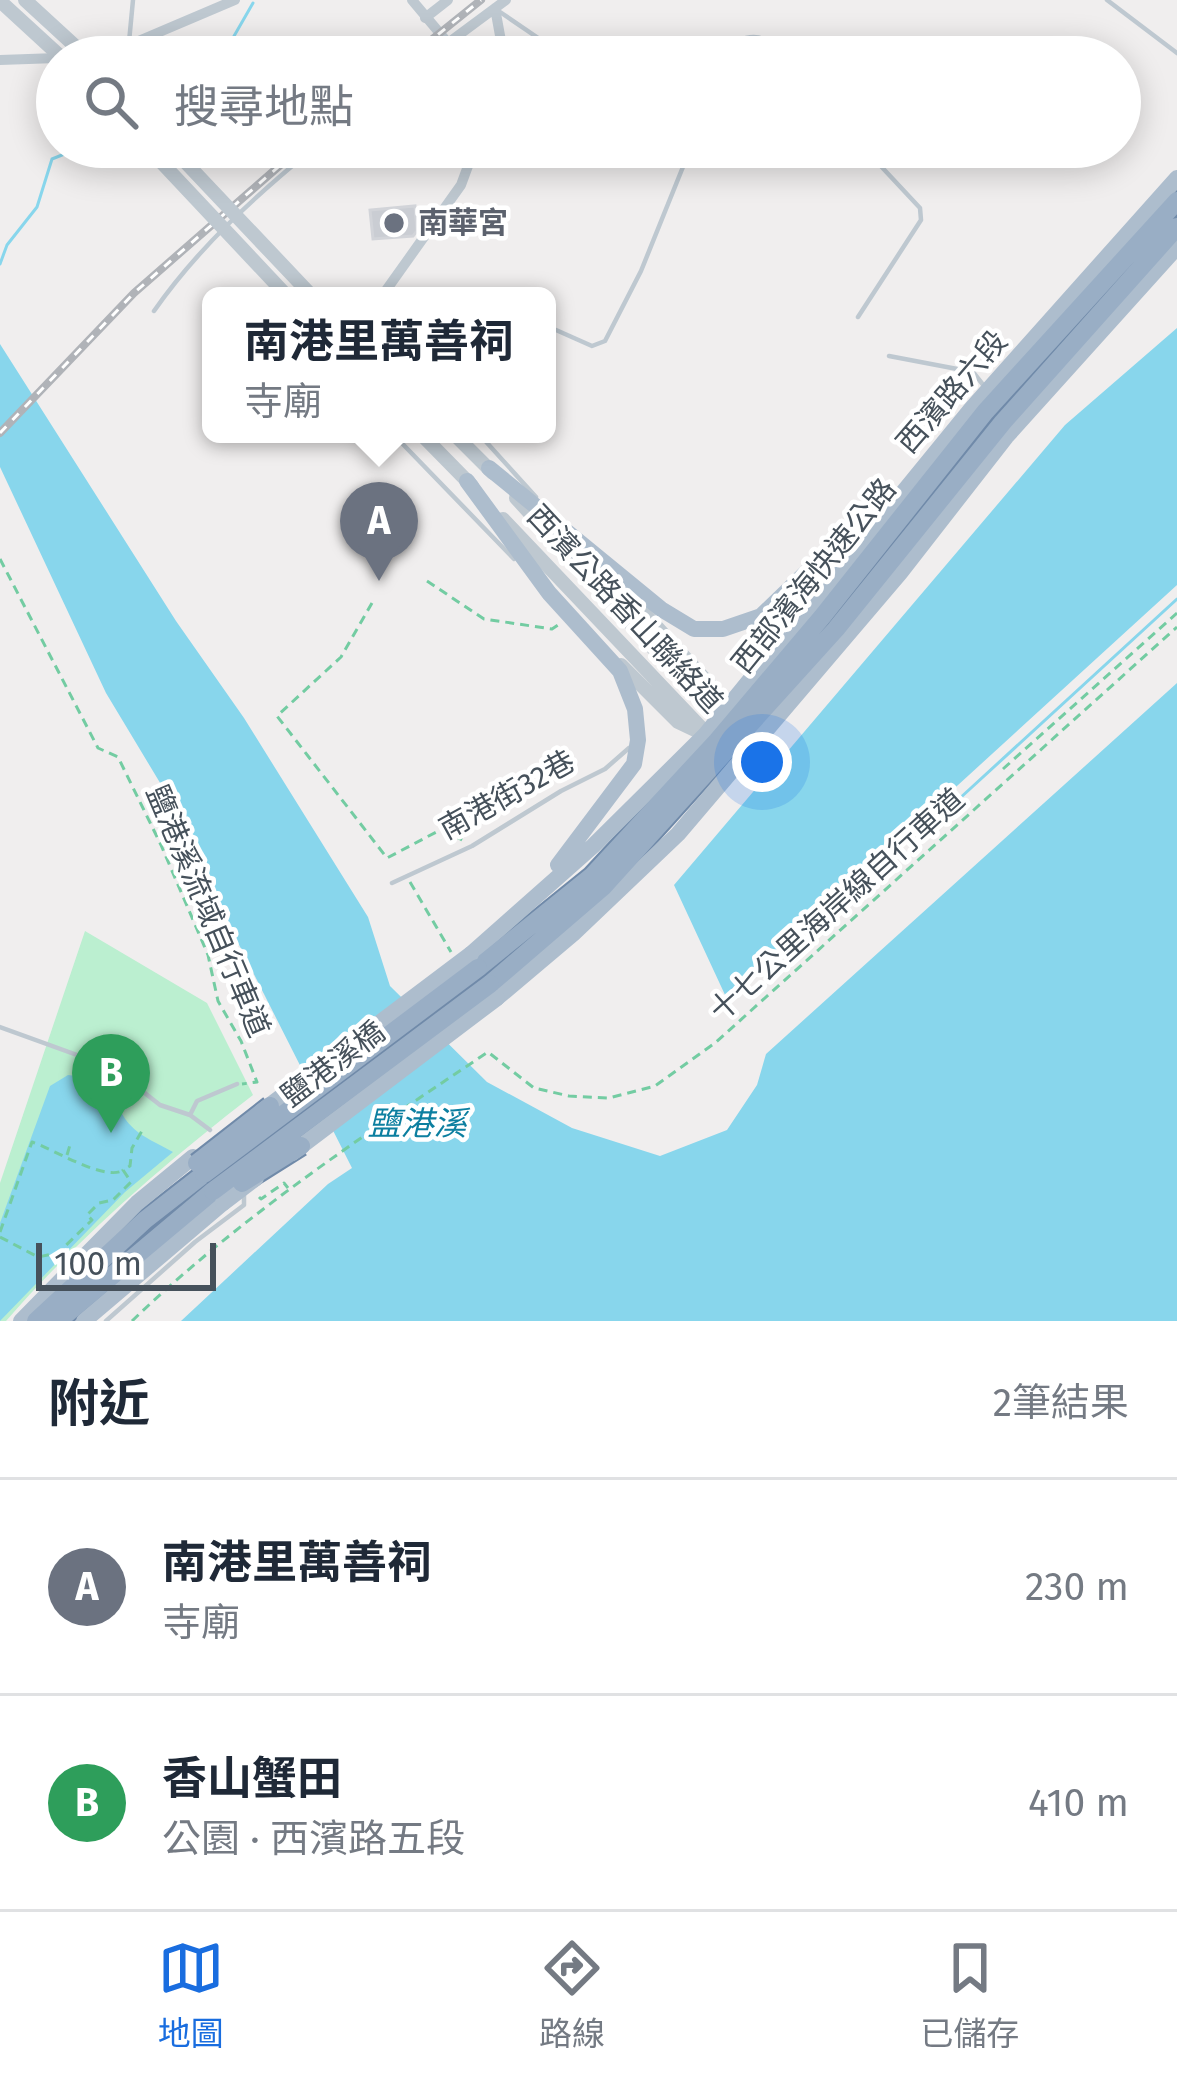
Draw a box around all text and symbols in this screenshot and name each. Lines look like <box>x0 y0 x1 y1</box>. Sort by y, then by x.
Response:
search box <box>36 36 1141 168</box>
icon: search <box>78 69 144 135</box>
text: 搜尋地點 <box>174 80 354 134</box>
place label: 南華宮 <box>418 205 508 241</box>
marker: 南華宮 <box>381 210 407 236</box>
popup <box>202 287 556 443</box>
text: 南港里萬善祠 <box>244 315 514 369</box>
street label: 西濱路六段 <box>889 324 1015 460</box>
text: 寺廟 <box>244 379 322 425</box>
street label: 西部濱海快速公路 <box>724 471 904 681</box>
pin: A <box>340 482 418 581</box>
street label: 西濱公路香山聯絡道 <box>520 498 730 720</box>
your location <box>732 732 792 792</box>
street label: 南港街32巷 <box>433 743 581 847</box>
street label: 鹽港溪流域自行車道 <box>139 780 277 1042</box>
street label: 十七公里海岸線自行車道 <box>702 781 972 1029</box>
street label: 鹽港溪橋 <box>274 1014 392 1114</box>
pin: B <box>72 1034 150 1133</box>
water label: 鹽港溪 <box>368 1104 471 1144</box>
scale bar <box>36 1237 216 1290</box>
text: 100 m <box>54 1244 142 1284</box>
text: 附近 <box>48 1373 150 1435</box>
text: 2筆結果 <box>993 1380 1129 1426</box>
text: 南港里萬善祠 <box>162 1536 432 1590</box>
text: A <box>75 1564 99 1610</box>
text: 230 m <box>1025 1564 1129 1610</box>
text: 寺廟 <box>162 1600 240 1646</box>
text: 香山蟹田 <box>162 1752 342 1806</box>
text: B <box>75 1780 99 1826</box>
text: 410 m <box>1028 1780 1129 1826</box>
text: 公園 · 西濱路五段 <box>162 1816 465 1862</box>
tab: 地圖 <box>158 1935 224 2055</box>
tab: 路線 <box>539 1935 605 2055</box>
tab: 已儲存 <box>920 1935 1019 2055</box>

